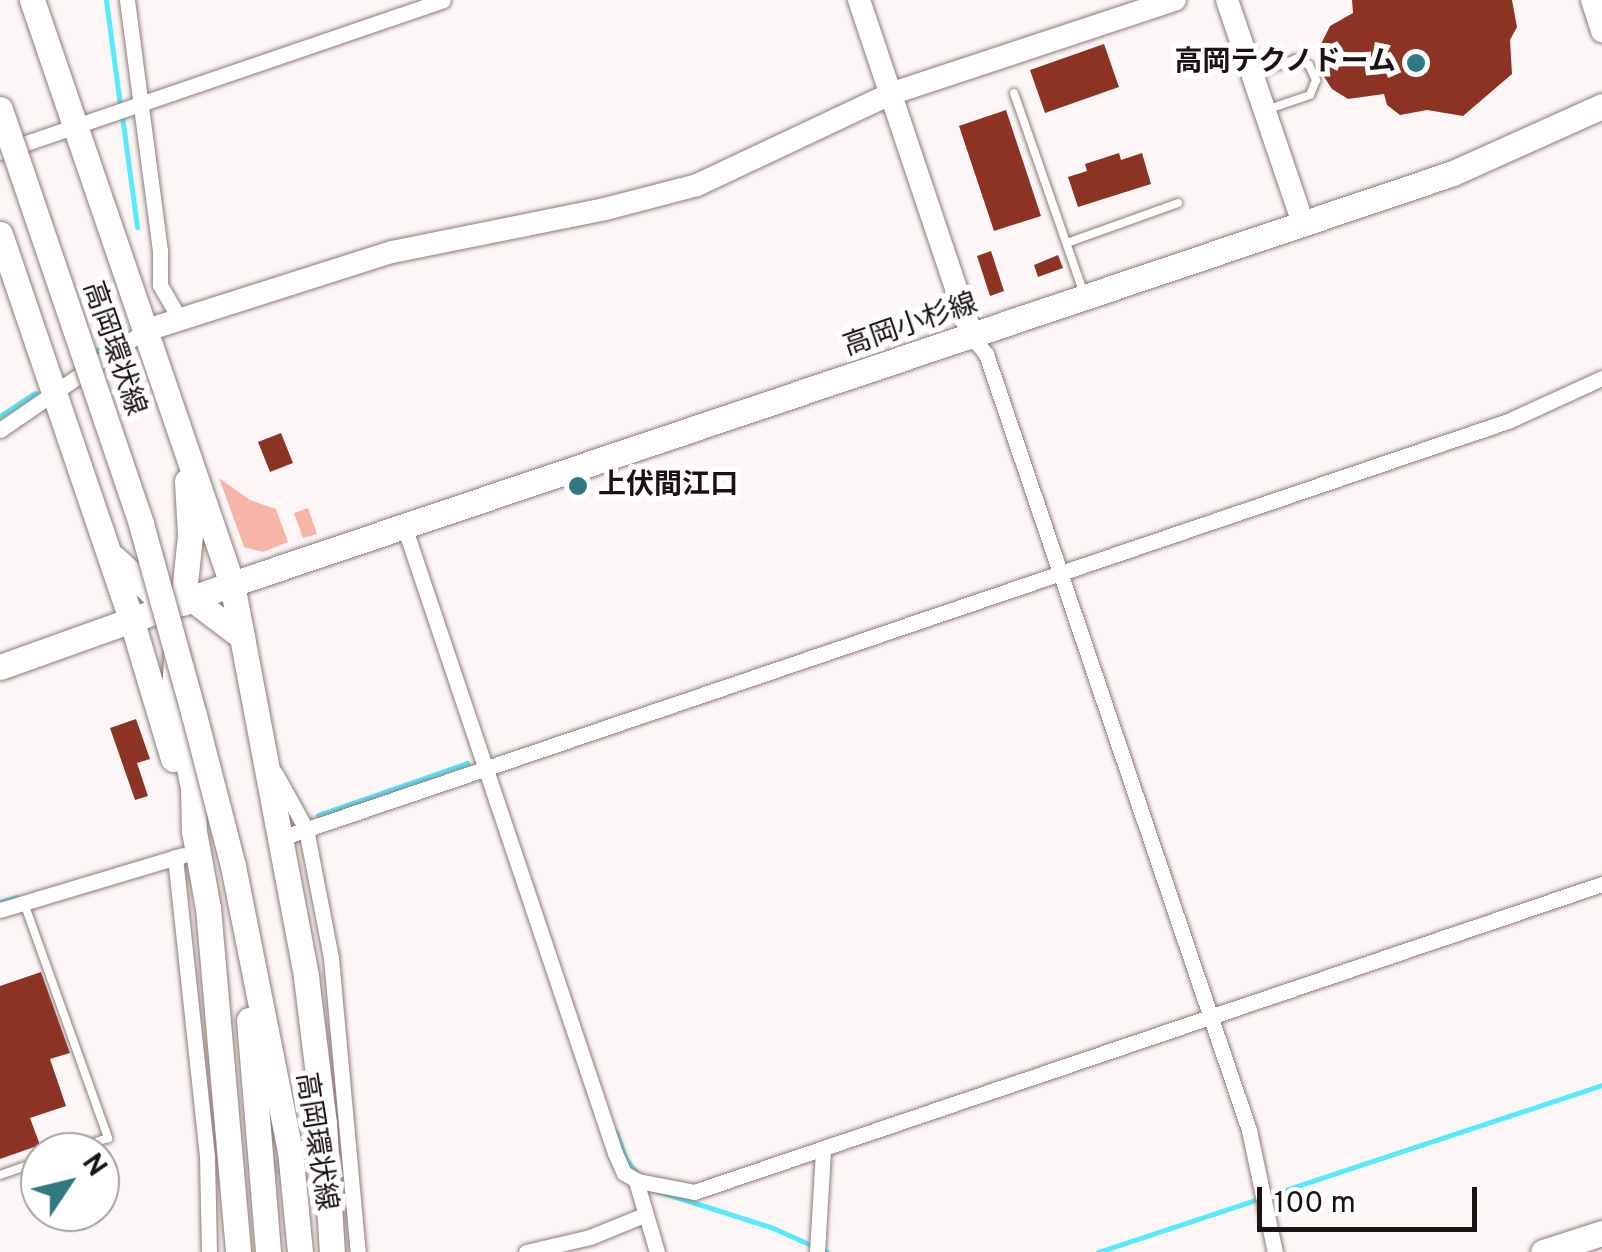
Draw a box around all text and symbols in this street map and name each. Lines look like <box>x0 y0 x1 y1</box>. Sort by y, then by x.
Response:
place label: 高岡テクノドーム <box>1172 46 1396 80</box>
marker: 高岡テクノドーム <box>1405 52 1427 74</box>
street label: 高岡環状線 <box>74 277 152 421</box>
street label: 高岡小杉線 <box>839 287 983 365</box>
place label: 上伏間江口 <box>598 469 738 503</box>
marker: 上伏間江口 <box>567 475 589 497</box>
street label: 高岡環状線 <box>287 1070 343 1214</box>
north arrow <box>20 1132 120 1232</box>
text: N <box>72 1147 113 1184</box>
scale bar <box>1262 1167 1482 1229</box>
text: 100 m <box>1274 1186 1356 1223</box>

